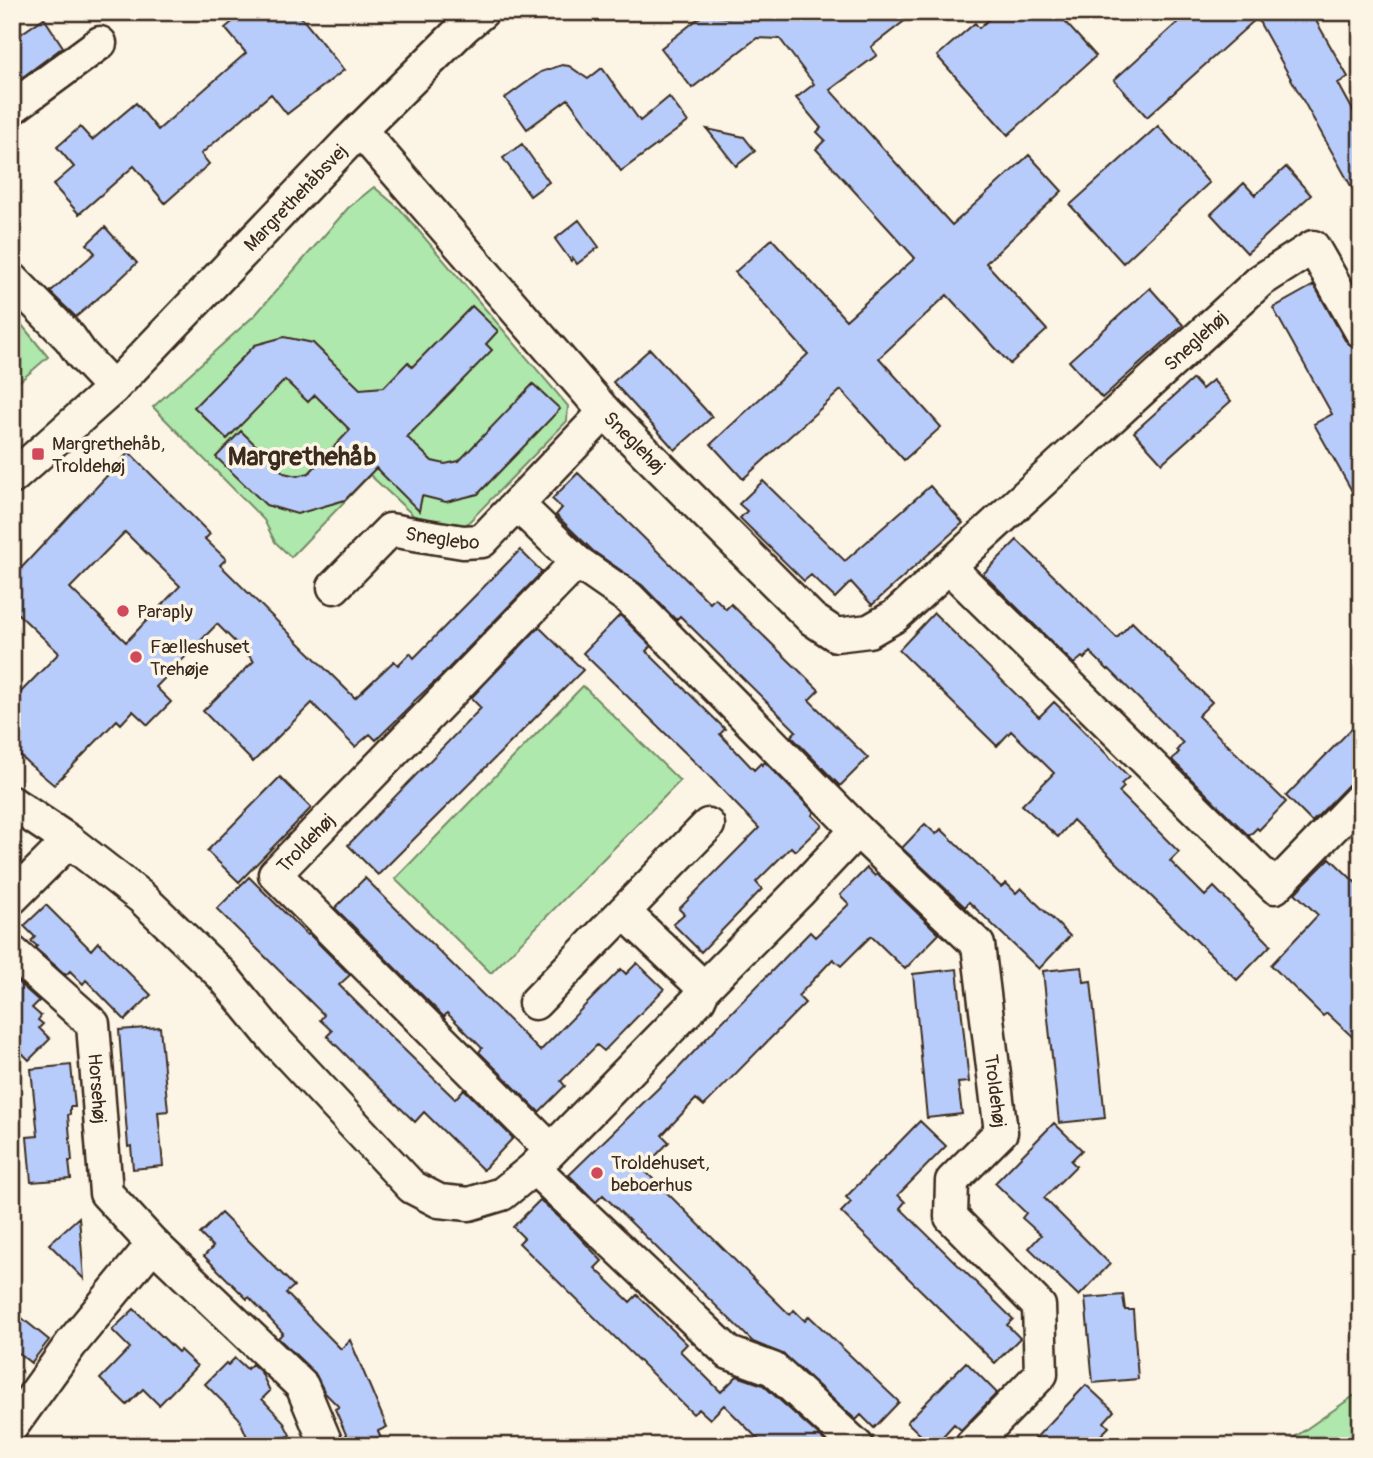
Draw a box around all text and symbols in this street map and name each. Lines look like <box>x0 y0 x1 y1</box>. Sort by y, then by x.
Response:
street label: Margrethehåbsvej <box>239 139 353 257</box>
street label: Sneglehøj <box>1159 306 1233 376</box>
street label: Sneglehøj <box>598 407 670 479</box>
place label: Margrethehåb, Troldehøj <box>52 432 165 478</box>
district label: Margrethehåb <box>228 441 377 473</box>
marker: Margrethehåb, Troldehøj <box>30 446 46 462</box>
street label: Sneglebo <box>404 522 480 555</box>
place label: Paraply <box>137 600 193 624</box>
marker: Paraply <box>115 603 131 619</box>
place label: Fælleshuset Trehøje <box>150 635 250 681</box>
marker: Fælleshuset Trehøje <box>128 649 144 665</box>
street label: Troldehøj <box>272 809 340 878</box>
street label: Horsehøj <box>82 1052 112 1125</box>
street label: Troldehøj <box>979 1053 1011 1129</box>
place label: Troldehuset, beboerhus <box>611 1151 710 1197</box>
marker: Troldehuset, beboerhus <box>589 1165 605 1181</box>

